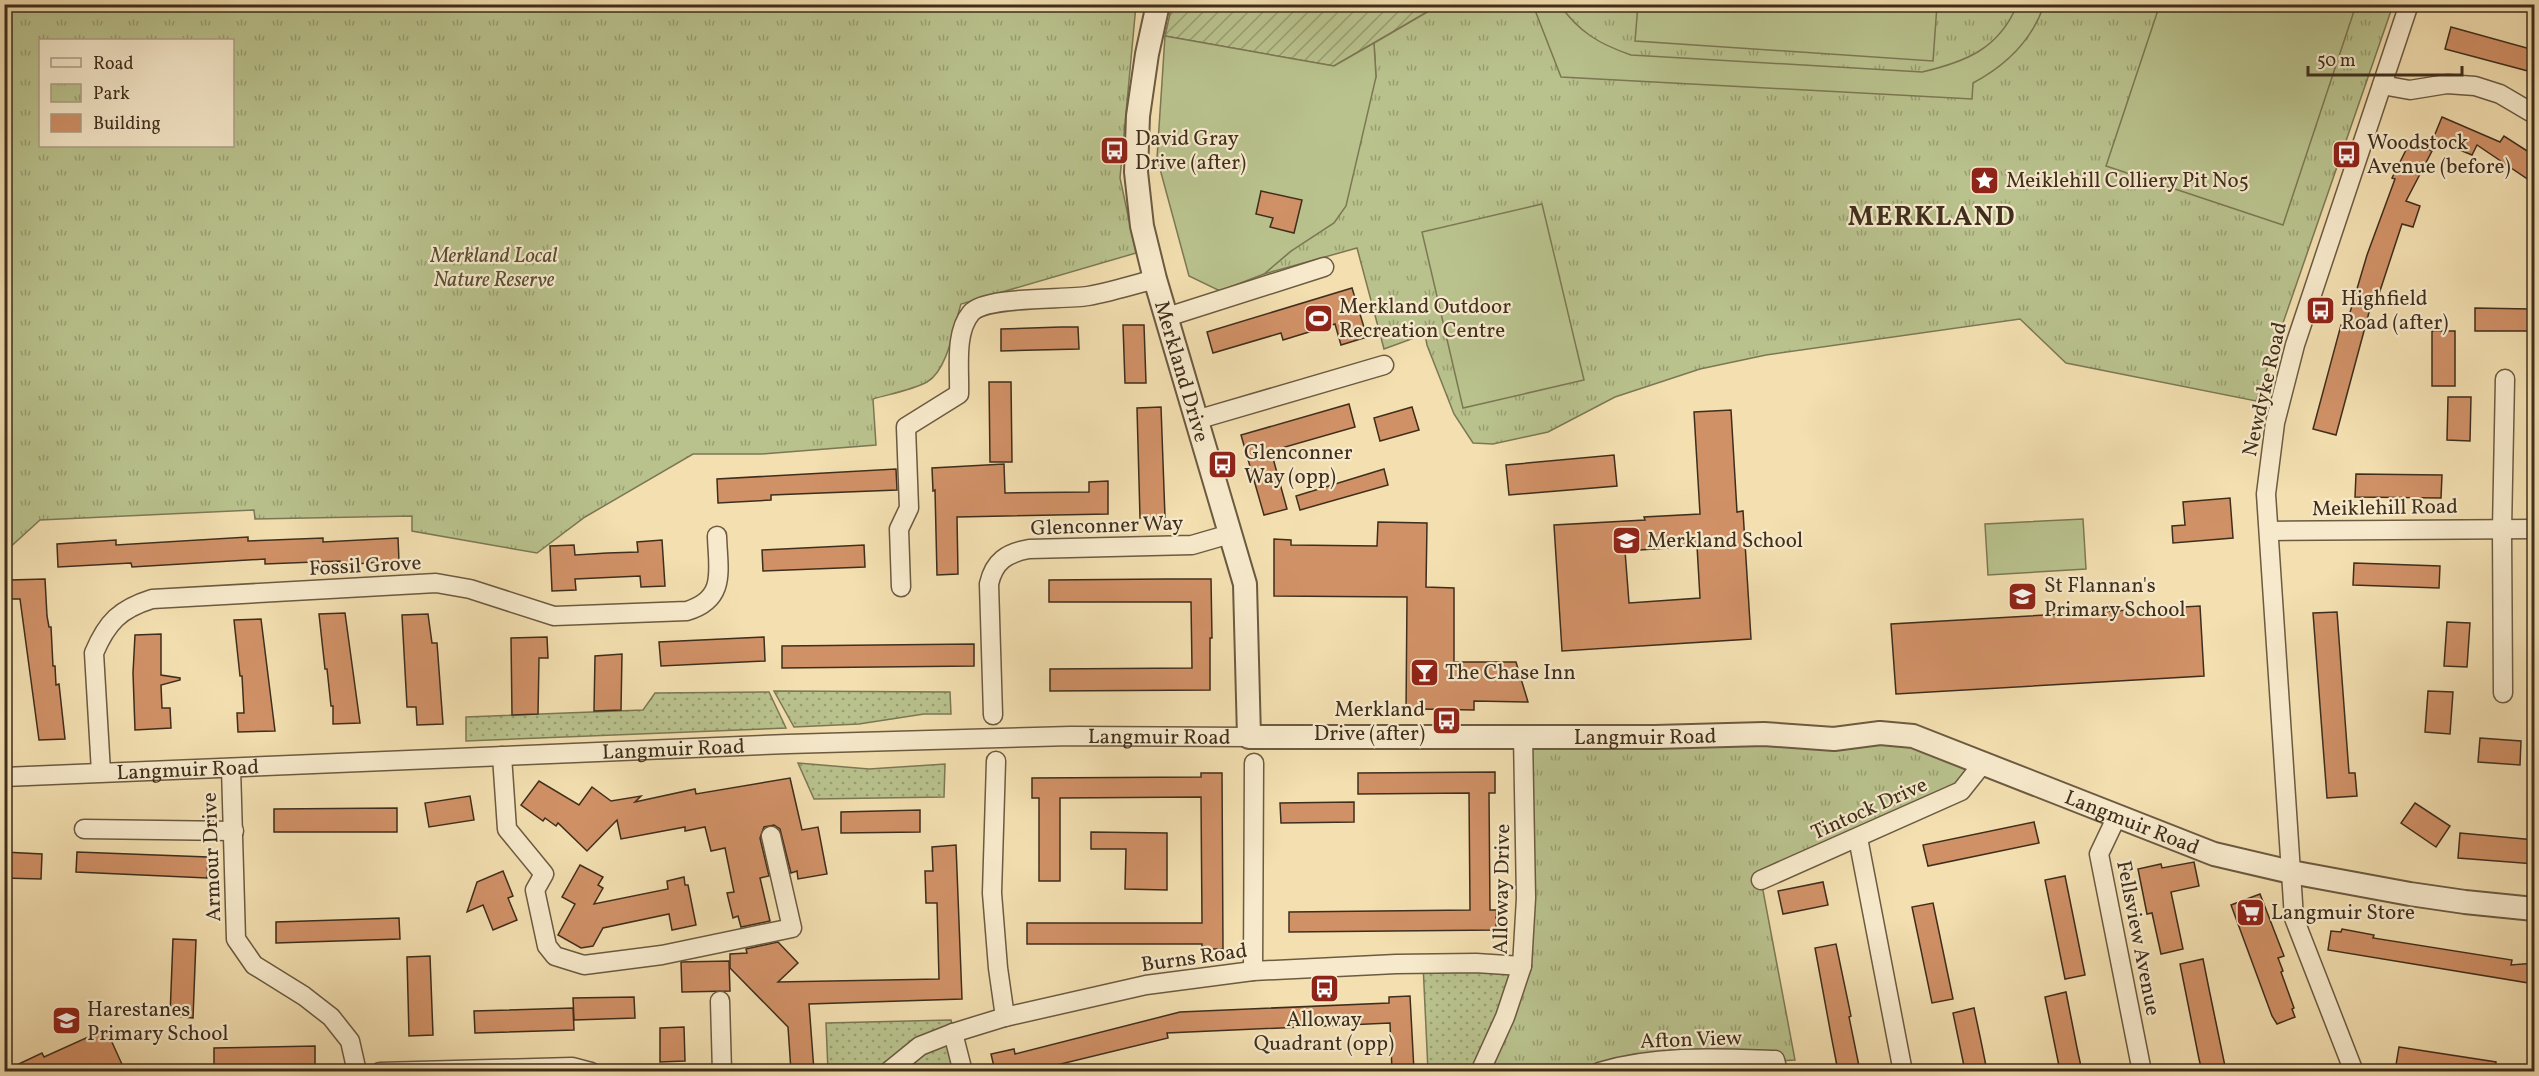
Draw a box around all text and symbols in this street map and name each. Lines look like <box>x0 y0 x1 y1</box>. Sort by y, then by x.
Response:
legend <box>39 39 234 147</box>
scale bar <box>2308 39 2462 77</box>
text: 50 m <box>2317 49 2356 74</box>
text: Road <box>93 52 134 77</box>
text: Park <box>93 82 130 107</box>
text: Building <box>93 112 161 137</box>
place label: David Gray Drive (after) <box>1135 125 1246 178</box>
place label: Woodstock Avenue (before) <box>2367 129 2511 182</box>
bus stop icon: David Gray Drive (after) <box>1098 134 1130 166</box>
bus stop icon: Woodstock Avenue (before) <box>2330 138 2362 170</box>
place icon: Meiklehill Colliery Pit No5 <box>1969 164 2001 196</box>
place label: Meiklehill Colliery Pit No5 <box>2006 167 2249 196</box>
district label: MERKLAND <box>1848 199 2016 237</box>
park label: Merkland Local Nature Reserve <box>429 242 558 295</box>
place label: Highfield Road (after) <box>2341 285 2448 338</box>
place label: Merkland Outdoor Recreation Centre <box>1339 293 1511 346</box>
bus stop icon: Highfield Road (after) <box>2304 294 2336 326</box>
street label: Merkland Drive <box>1146 298 1215 446</box>
sports icon: Merkland Outdoor Recreation Centre <box>1302 302 1334 334</box>
street label: Newdyke Road <box>2236 319 2295 459</box>
place label: Glenconner Way (opp) <box>1244 439 1353 492</box>
bus stop icon: Glenconner Way (opp) <box>1207 448 1239 480</box>
street label: Meiklehill Road <box>2312 493 2458 524</box>
street label: Glenconner Way <box>1030 509 1185 544</box>
school or university icon: Merkland School <box>1610 524 1642 556</box>
place label: Merkland School <box>1647 527 1803 556</box>
street label: Fossil Grove <box>308 549 422 584</box>
place label: St Flannan's Primary School <box>2044 572 2185 625</box>
school or university icon: St Flannan's Primary School <box>2007 581 2039 613</box>
bar icon: The Chase Inn <box>1408 656 1440 688</box>
place label: The Chase Inn <box>1445 659 1576 688</box>
place label: Merkland Drive (after) <box>1314 696 1425 749</box>
bus stop icon: Merkland Drive (after) <box>1430 705 1462 737</box>
street label: Langmuir Road <box>1574 722 1717 753</box>
street label: Langmuir Road <box>1088 723 1231 753</box>
street label: Langmuir Road <box>602 733 745 768</box>
street label: Langmuir Road <box>116 753 260 788</box>
street label: Tintock Drive <box>1807 771 1932 848</box>
street label: Langmuir Road <box>2060 784 2203 863</box>
street label: Armour Drive <box>196 792 229 922</box>
street label: Alloway Drive <box>1487 823 1518 955</box>
street label: Fellsview Avenue <box>2108 858 2167 1018</box>
supermarket icon: Langmuir Store <box>2234 896 2266 928</box>
place label: Langmuir Store <box>2271 899 2415 928</box>
street label: Burns Road <box>1139 937 1249 980</box>
bus stop icon: Alloway Quadrant (opp) <box>1308 972 1340 1004</box>
place label: Harestanes Primary School <box>87 996 228 1049</box>
school or university icon: Harestanes Primary School <box>50 1005 82 1037</box>
place label: Alloway Quadrant (opp) <box>1254 1006 1394 1059</box>
street label: Afton View <box>1640 1024 1743 1057</box>

